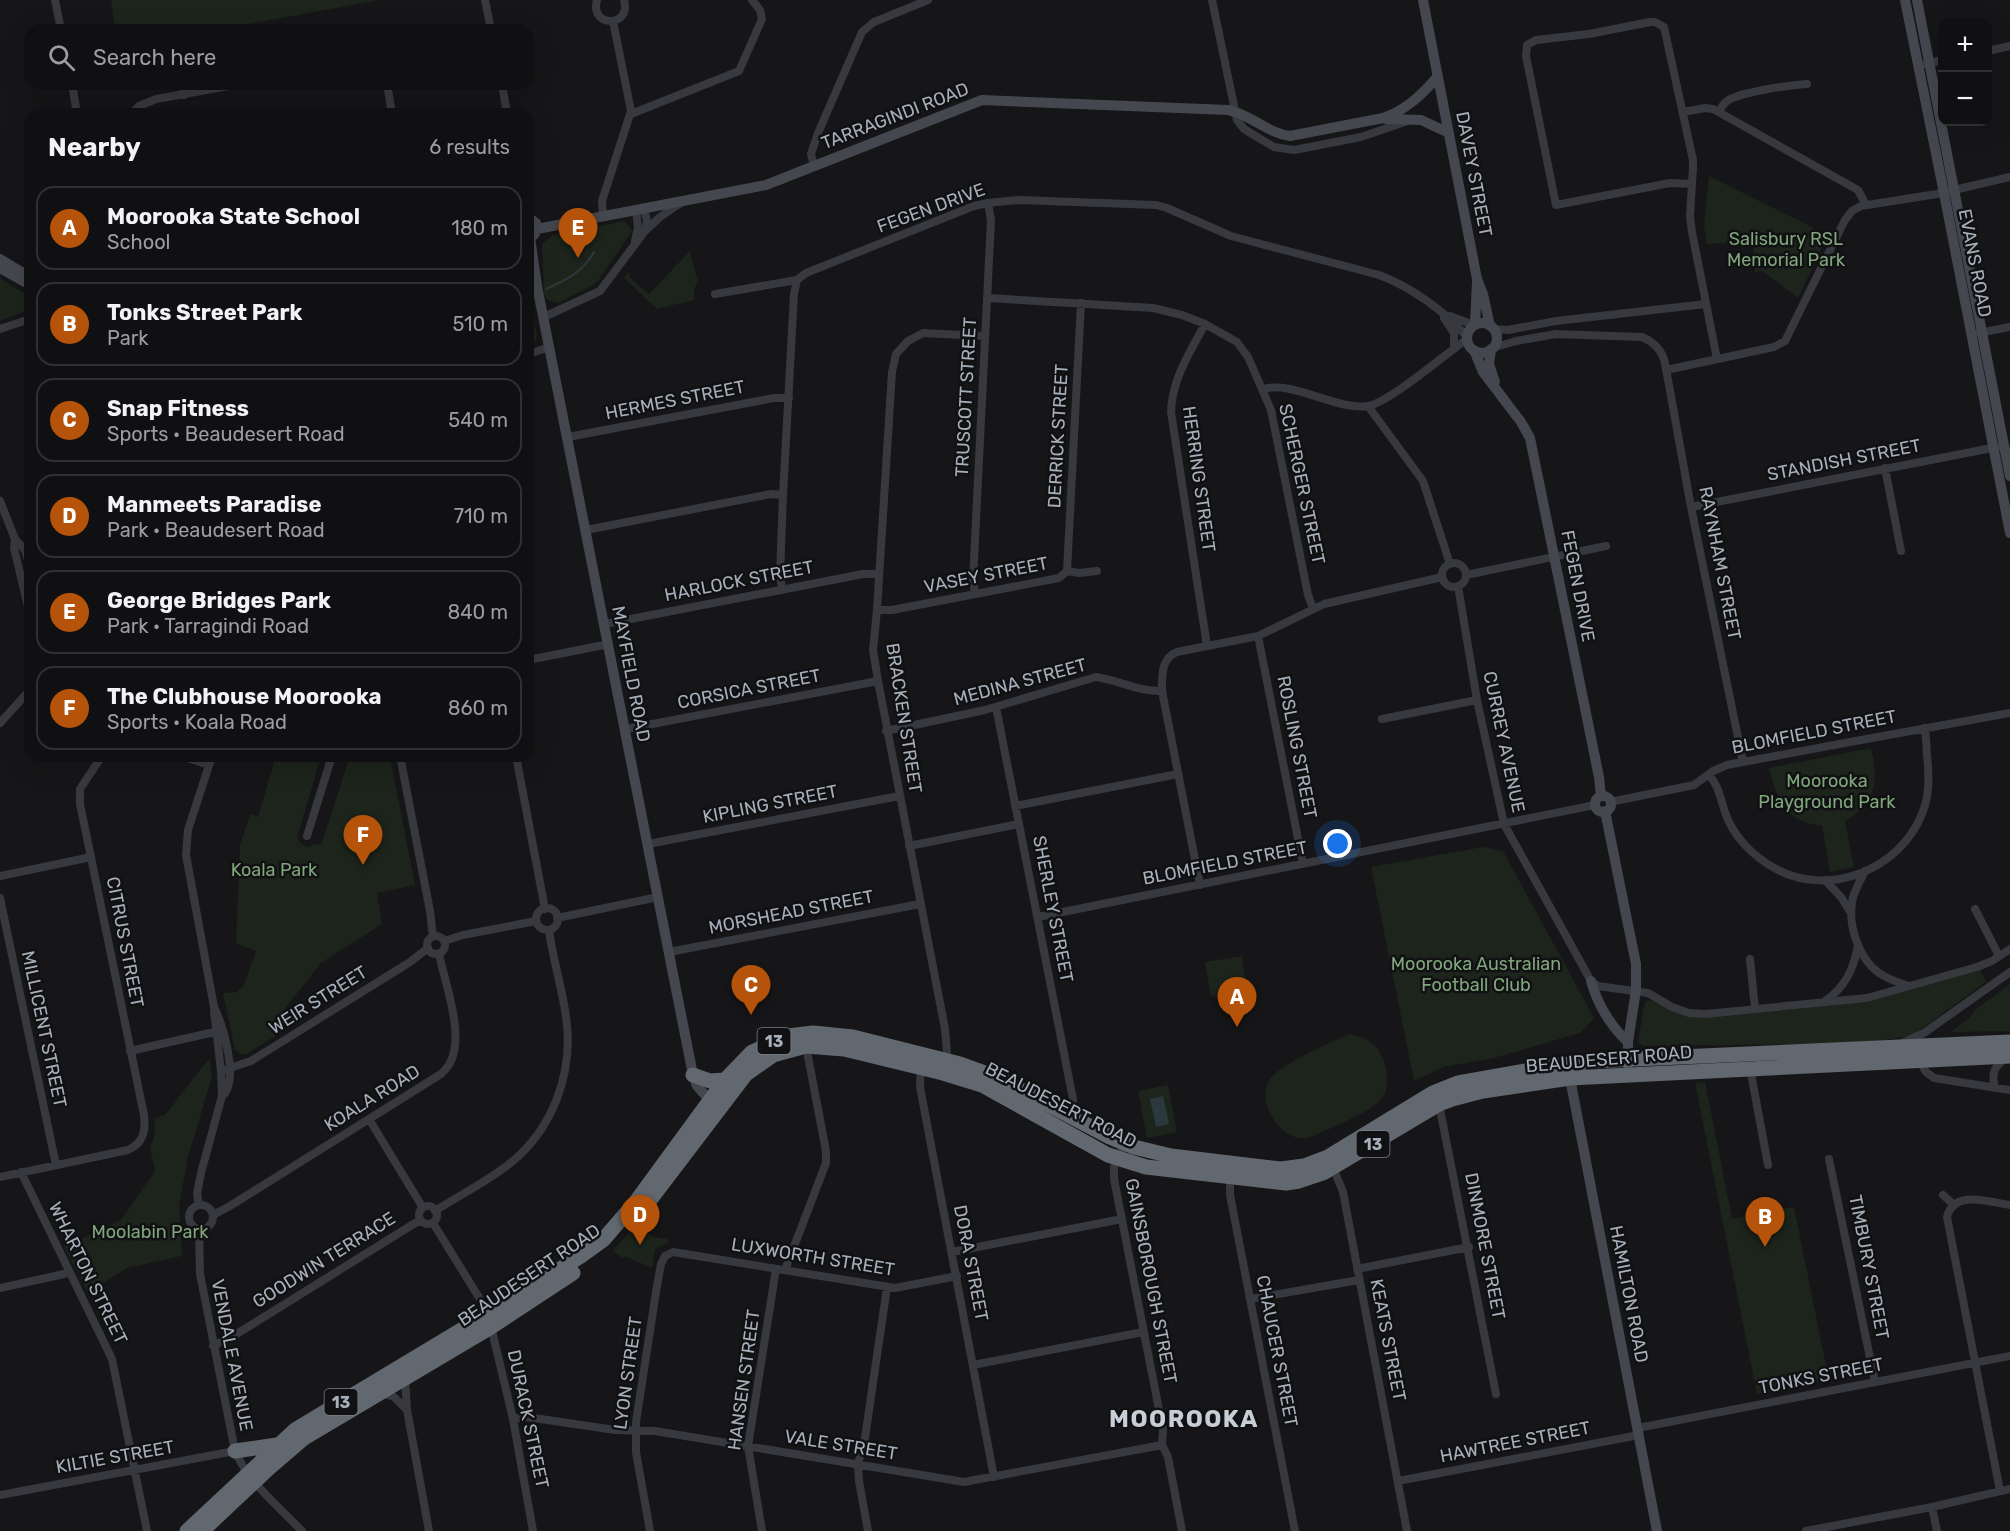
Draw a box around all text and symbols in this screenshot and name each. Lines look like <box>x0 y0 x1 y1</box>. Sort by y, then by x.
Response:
map controls <box>1938 18 1992 126</box>
button: + <box>1938 18 1992 72</box>
search box <box>24 24 534 90</box>
icon: search <box>45 41 78 74</box>
text: Search here <box>93 44 216 71</box>
button: − <box>1938 72 1992 126</box>
street label: TARRAGINDI ROAD <box>818 78 972 154</box>
street label: DAVEY STREET <box>1451 110 1497 238</box>
text: Nearby <box>48 132 141 163</box>
text: 6 results <box>429 135 510 159</box>
street label: FEGEN DRIVE <box>874 178 988 238</box>
text: Moorooka State School <box>107 203 360 230</box>
street label: EVANS ROAD <box>1954 207 1996 319</box>
pin: E <box>558 208 598 258</box>
text: A <box>62 216 77 240</box>
text: 180 m <box>451 216 508 240</box>
park label: Salisbury RSL Memorial Park <box>1727 228 1846 271</box>
text: School <box>107 230 170 254</box>
text: Tonks Street Park <box>107 299 302 326</box>
text: B <box>62 312 77 336</box>
text: 510 m <box>452 312 508 336</box>
street label: TRUSCOTT STREET <box>951 316 981 478</box>
text: Park <box>107 326 149 350</box>
street label: DERRICK STREET <box>1043 363 1073 509</box>
street label: HERMES STREET <box>603 376 747 424</box>
text: Snap Fitness <box>107 395 249 422</box>
street label: SCHERGER STREET <box>1274 402 1330 566</box>
street label: HERRING STREET <box>1178 405 1220 553</box>
text: C <box>62 408 77 432</box>
text: 540 m <box>448 408 508 432</box>
text: Sports · Beaudesert Road <box>107 422 345 446</box>
street label: STANDISH STREET <box>1765 434 1923 486</box>
street label: RAYNHAM STREET <box>1694 484 1746 642</box>
text: Manmeets Paradise <box>107 491 322 518</box>
text: D <box>62 504 77 528</box>
text: 710 m <box>454 504 508 528</box>
text: Park · Beaudesert Road <box>107 518 325 542</box>
street label: FEGEN DRIVE <box>1556 528 1600 644</box>
street label: VASEY STREET <box>922 552 1050 598</box>
street label: HARLOCK STREET <box>663 556 815 606</box>
text: George Bridges Park <box>107 587 331 614</box>
text: E <box>63 600 76 624</box>
text: 840 m <box>447 600 508 624</box>
street label: MAYFIELD ROAD <box>607 604 655 744</box>
text: Park · Tarragindi Road <box>107 614 309 638</box>
street label: BRACKEN STREET <box>881 641 927 795</box>
street label: MEDINA STREET <box>951 654 1089 710</box>
street label: CORSICA STREET <box>676 664 822 714</box>
street label: CURREY AVENUE <box>1478 669 1530 815</box>
street label: ROSLING STREET <box>1272 674 1322 820</box>
text: The Clubhouse Moorooka <box>107 683 382 710</box>
text: F <box>63 696 76 720</box>
text: 860 m <box>448 696 508 720</box>
street label: BLOMFIELD STREET <box>1730 705 1898 759</box>
text: Sports · Koala Road <box>107 710 287 734</box>
park label: Moorooka Playground Park <box>1758 770 1896 813</box>
street label: KIPLING STREET <box>701 780 839 828</box>
pin: F <box>344 816 382 865</box>
your location <box>1323 829 1352 858</box>
street label: SHERLEY STREET <box>1028 834 1078 984</box>
street label: BLOMFIELD STREET <box>1141 836 1309 890</box>
park label: Koala Park <box>231 859 318 881</box>
street label: CITRUS STREET <box>102 875 148 1009</box>
street label: MORSHEAD STREET <box>707 885 875 939</box>
street label: MILLICENT STREET <box>17 949 71 1109</box>
park label: Moorooka Australian Football Club <box>1391 953 1561 996</box>
street label: WEIR STREET <box>265 961 371 1039</box>
pin: C <box>732 966 771 1015</box>
pin: A <box>1218 978 1256 1027</box>
road number: 13 <box>758 1028 790 1054</box>
street label: BEAUDESERT ROAD <box>1525 1041 1693 1077</box>
street label: BEAUDESERT ROAD <box>982 1057 1140 1153</box>
street label: KOALA ROAD <box>320 1060 424 1136</box>
road number: 13 <box>1356 1131 1390 1157</box>
street label: DINMORE STREET <box>1460 1171 1510 1321</box>
street label: GAINSBOROUGH STREET <box>1120 1177 1182 1385</box>
street label: TIMBURY STREET <box>1844 1193 1894 1341</box>
pin: D <box>620 1196 660 1245</box>
street label: WHARTON STREET <box>44 1198 132 1348</box>
pin: B <box>1746 1198 1784 1247</box>
street label: DORA STREET <box>949 1203 993 1323</box>
street label: GOODWIN TERRACE <box>248 1207 400 1313</box>
street label: BEAUDESERT ROAD <box>454 1219 604 1331</box>
park label: Moolabin Park <box>91 1221 209 1243</box>
street label: HAMILTON ROAD <box>1605 1223 1653 1365</box>
street label: LUXWORTH STREET <box>730 1233 896 1281</box>
street label: CHAUCER STREET <box>1252 1273 1302 1429</box>
street label: VENDALE AVENUE <box>206 1277 258 1433</box>
street label: KEATS STREET <box>1365 1277 1411 1403</box>
street label: HANSEN STREET <box>723 1308 765 1452</box>
street label: LYON STREET <box>609 1315 647 1431</box>
street label: DURACK STREET <box>503 1348 553 1490</box>
street label: TONKS STREET <box>1757 1353 1885 1399</box>
road number: 13 <box>324 1389 358 1415</box>
district label: MOOROOKA <box>1109 1405 1259 1433</box>
street label: HAWTREE STREET <box>1438 1417 1592 1467</box>
street label: VALE STREET <box>783 1425 899 1465</box>
street label: KILTIE STREET <box>54 1436 176 1478</box>

